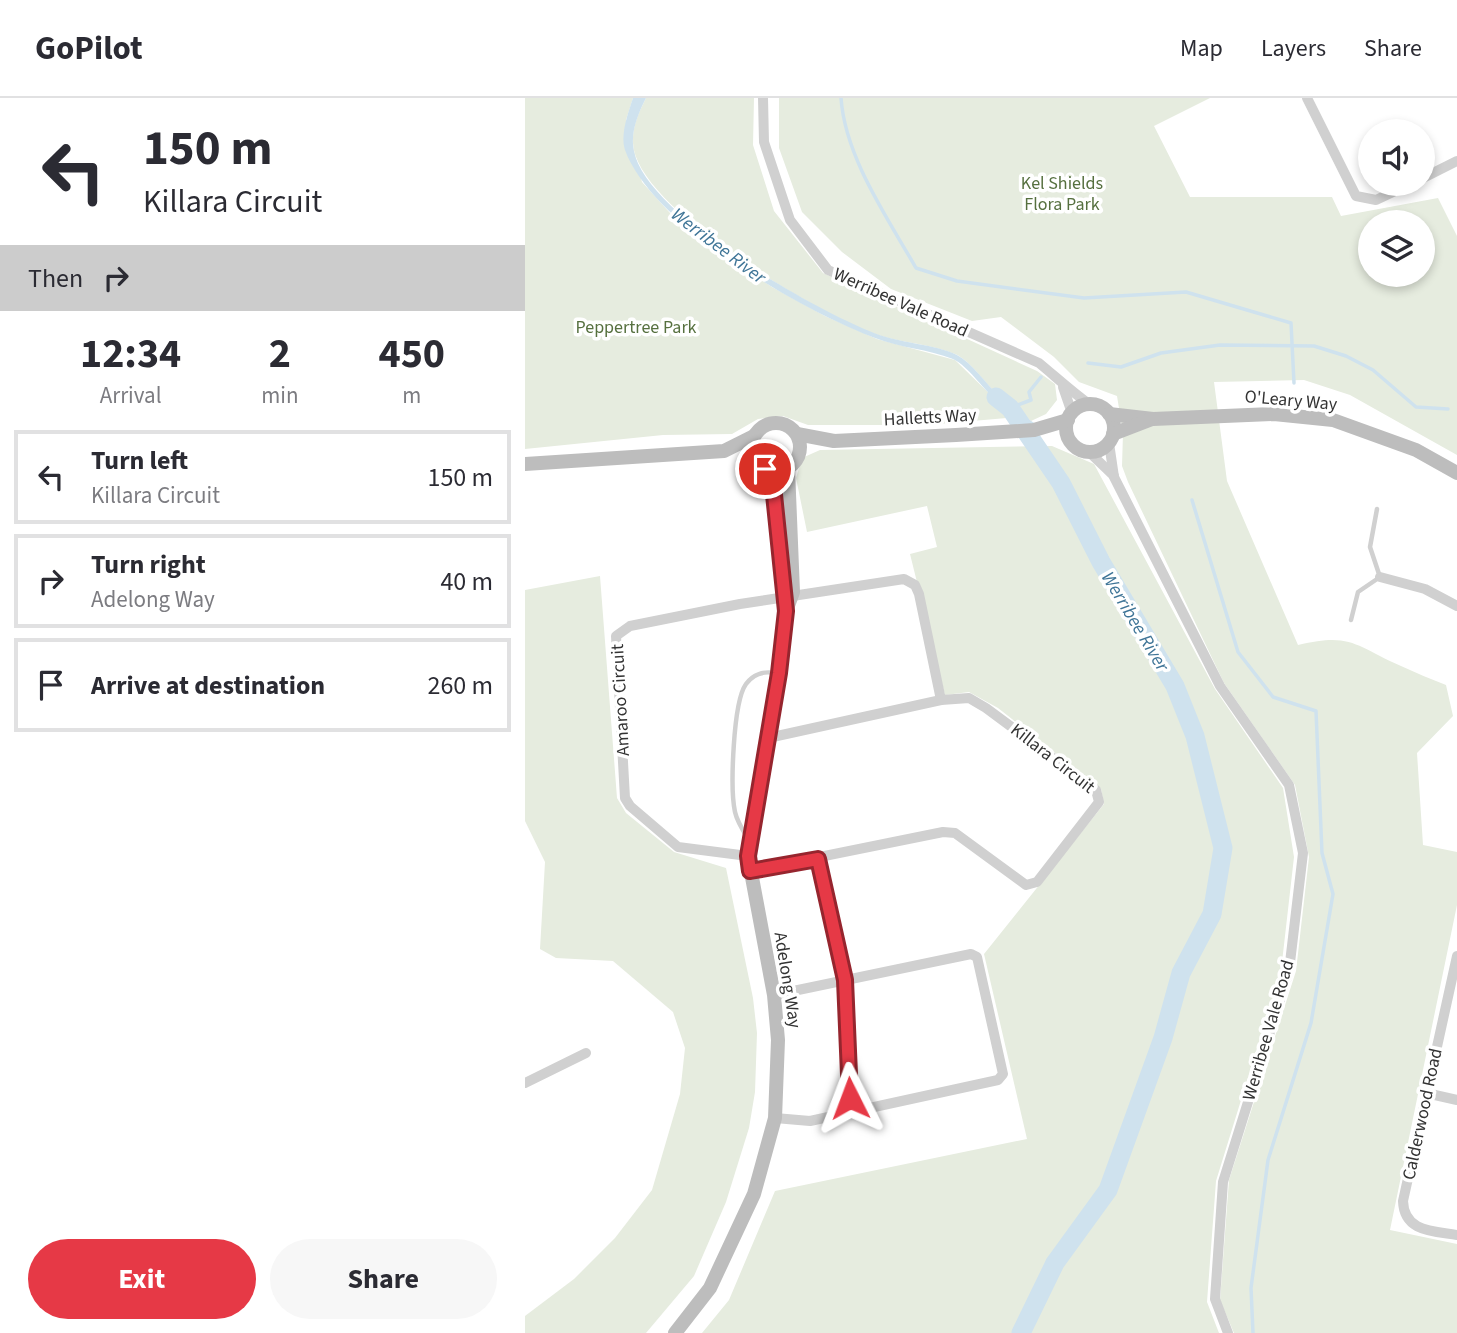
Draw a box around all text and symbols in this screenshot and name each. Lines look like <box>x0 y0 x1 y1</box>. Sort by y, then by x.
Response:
text: GoPilot <box>35 25 143 72</box>
text: Map <box>1180 31 1223 66</box>
text: Layers <box>1261 31 1326 66</box>
text: Share <box>1364 31 1422 66</box>
text: 150 m <box>143 114 272 184</box>
map controls <box>1358 119 1435 287</box>
button: sound <box>1358 119 1435 196</box>
icon: left <box>28 126 119 217</box>
park label: Kel Shields Flora Park <box>1021 171 1103 217</box>
text: Killara Circuit <box>143 179 322 225</box>
water label: Werribee River <box>665 202 772 292</box>
button: layers <box>1358 210 1435 287</box>
icon: right <box>97 259 135 297</box>
text: Then <box>28 260 83 297</box>
street label: Werribee Vale Road <box>829 262 972 343</box>
park label: Peppertree Park <box>575 315 697 340</box>
text: 12:34 <box>80 324 181 384</box>
text: 2 <box>269 324 291 384</box>
text: 450 <box>378 324 445 384</box>
text: Arrival <box>100 379 162 412</box>
text: min <box>261 379 299 412</box>
text: m <box>402 379 421 412</box>
street label: O'Leary Way <box>1244 384 1339 417</box>
street label: Halletts Way <box>883 403 978 432</box>
pin <box>735 439 795 499</box>
text: Turn left <box>91 442 188 479</box>
icon: arrive <box>746 450 784 488</box>
icon: left <box>32 458 70 496</box>
text: 150 m <box>427 459 493 496</box>
text: Killara Circuit <box>91 479 220 512</box>
text: Turn right <box>91 546 206 583</box>
icon: right <box>32 562 70 600</box>
text: 40 m <box>440 563 493 600</box>
water label: Werribee River <box>1094 567 1176 678</box>
text: Adelong Way <box>91 583 215 616</box>
street label: Amaroo Circuit <box>605 643 636 757</box>
icon: arrive <box>32 666 70 704</box>
text: Arrive at destination <box>91 667 325 704</box>
text: 260 m <box>427 667 493 704</box>
street label: Killara Circuit <box>1005 717 1100 799</box>
street label: Adelong Way <box>768 930 808 1030</box>
street label: Werribee Vale Road <box>1236 957 1300 1103</box>
street label: Calderwood Road <box>1396 1046 1449 1182</box>
position arrow <box>813 1061 887 1135</box>
button: Exit <box>28 1239 256 1319</box>
button: Share <box>270 1239 497 1319</box>

